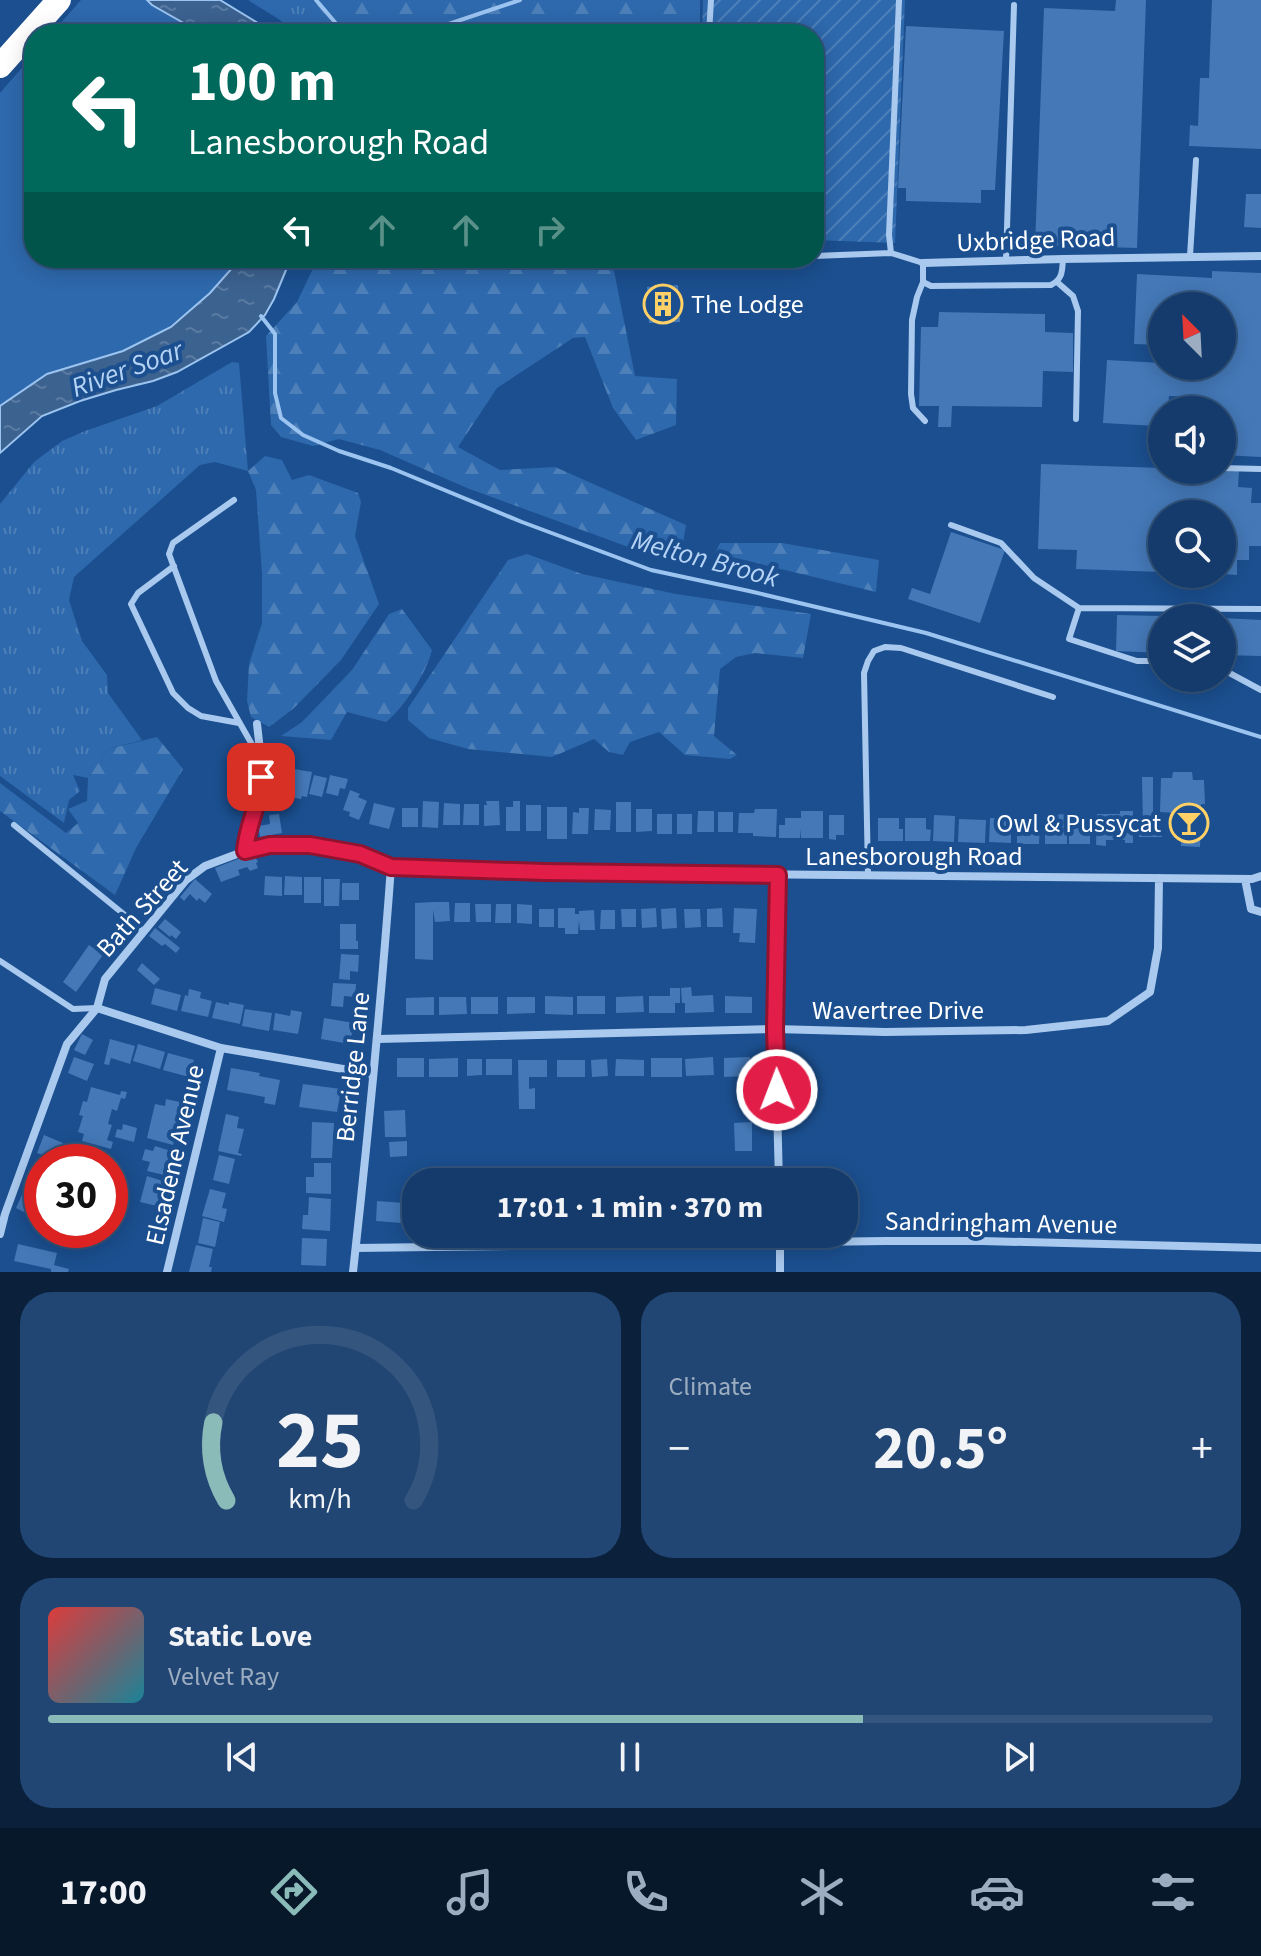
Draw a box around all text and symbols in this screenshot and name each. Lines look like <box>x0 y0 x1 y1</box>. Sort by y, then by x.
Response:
text: 100 m <box>188 43 336 122</box>
icon: left <box>56 56 160 160</box>
text: Lanesborough Road <box>188 117 489 168</box>
icon: left <box>276 208 320 252</box>
icon: ahead <box>360 208 404 252</box>
icon: ahead <box>444 208 488 252</box>
icon: right <box>528 208 572 252</box>
street label: Uxbridge Road <box>956 219 1116 261</box>
building icon: The Lodge <box>642 283 684 325</box>
place label: The Lodge <box>691 286 804 323</box>
north arrow <box>1148 292 1236 380</box>
map controls <box>1148 292 1236 692</box>
water label: River Soar <box>65 330 190 408</box>
button: sound <box>1148 396 1236 484</box>
button: search <box>1148 500 1236 588</box>
water label: Melton Brook <box>627 520 784 598</box>
button: layers <box>1148 604 1236 692</box>
pin <box>227 743 295 811</box>
icon: arrive <box>239 755 283 799</box>
bar icon: Owl & Pussycat <box>1168 802 1210 844</box>
place label: Owl & Pussycat <box>996 805 1161 842</box>
street label: Lanesborough Road <box>805 838 1023 875</box>
street label: Bath Street <box>88 850 196 965</box>
street label: Berridge Lane <box>327 990 379 1144</box>
street label: Wavertree Drive <box>812 992 984 1029</box>
position arrow <box>735 1048 819 1132</box>
street label: Elsadene Avenue <box>136 1061 214 1249</box>
speed limit sign: 30 <box>24 1144 128 1248</box>
text: 17:01 · 1 min · 370 m <box>497 1186 763 1229</box>
street label: Sandringham Avenue <box>884 1202 1118 1244</box>
text: Climate <box>669 1368 752 1405</box>
text: 25 <box>276 1382 364 1500</box>
text: 20.5° <box>873 1407 1008 1492</box>
text: − <box>669 1418 690 1481</box>
text: + <box>1191 1418 1213 1481</box>
text: km/h <box>289 1479 352 1519</box>
text: Static Love <box>168 1615 312 1658</box>
text: Velvet Ray <box>168 1658 279 1695</box>
icon: previous <box>220 1735 264 1779</box>
icon: pause <box>608 1735 652 1779</box>
icon: next <box>997 1735 1041 1779</box>
icon: directions <box>266 1864 322 1920</box>
icon: music <box>442 1864 498 1920</box>
icon: phone <box>618 1864 674 1920</box>
icon: climate <box>794 1864 850 1920</box>
icon: car <box>969 1864 1025 1920</box>
icon: filters <box>1145 1864 1201 1920</box>
text: 17:00 <box>60 1867 147 1918</box>

